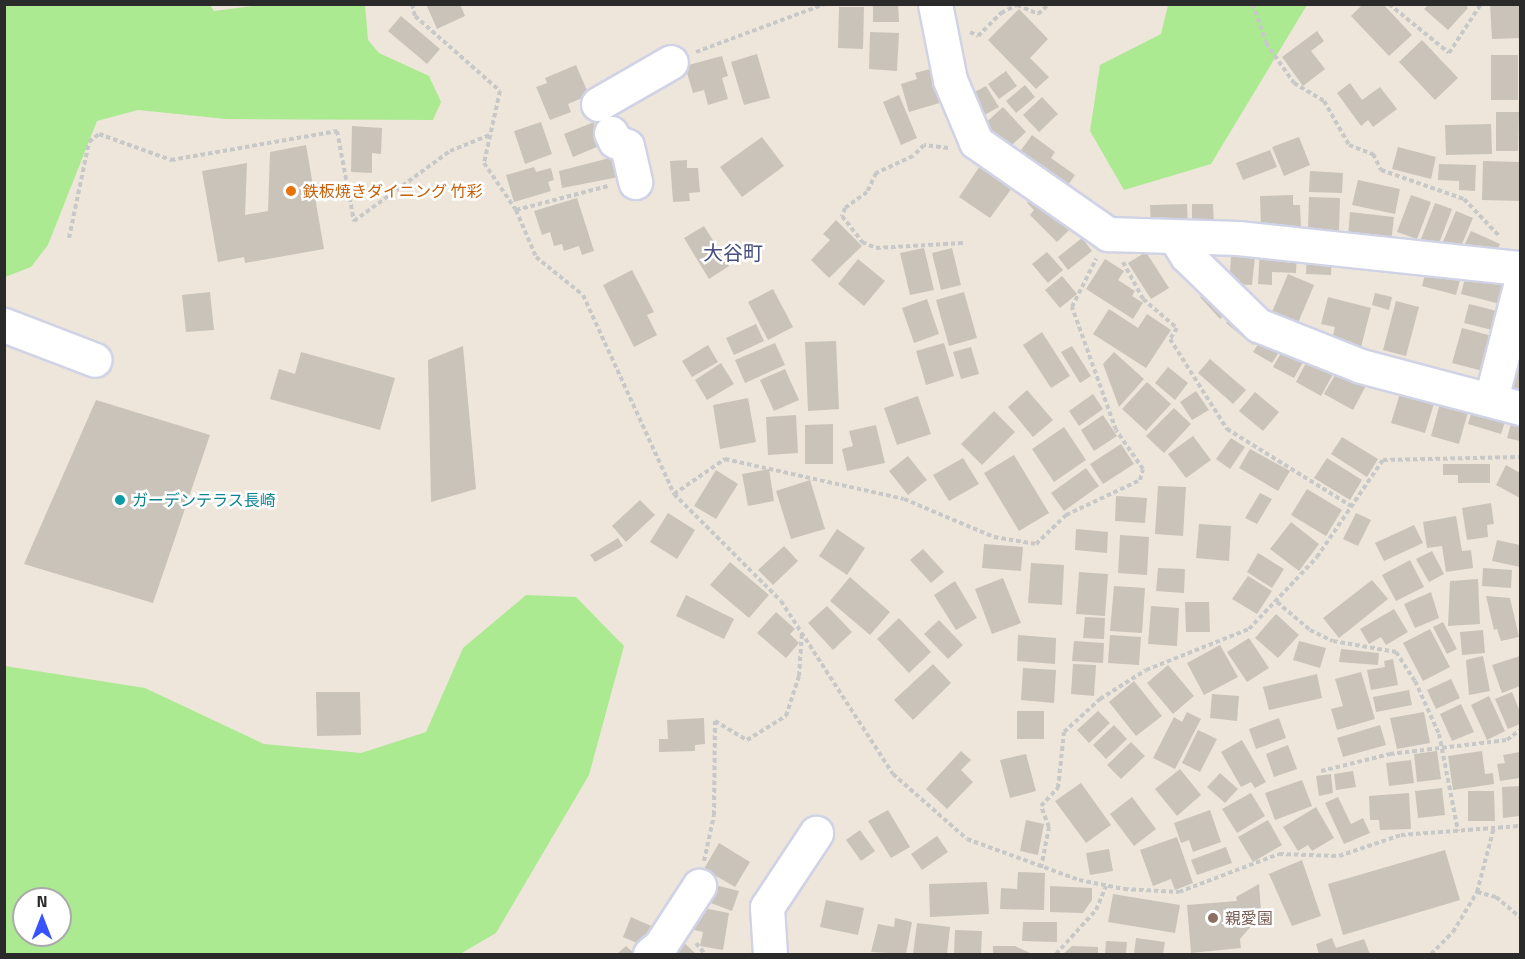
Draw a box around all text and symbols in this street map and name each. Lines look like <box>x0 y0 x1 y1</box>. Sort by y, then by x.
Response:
place label: 鉄板焼きダイニング 竹彩 <box>303 181 483 201</box>
marker: 鉄板焼きダイニング 竹彩 <box>284 184 298 198</box>
district label: 大谷町 <box>703 240 763 264</box>
place label: ガーデンテラス長崎 <box>132 490 276 510</box>
marker: ガーデンテラス長崎 <box>113 493 127 507</box>
north arrow <box>12 887 72 947</box>
text: N <box>36 889 48 913</box>
place label: 親愛園 <box>1225 908 1273 928</box>
marker: 親愛園 <box>1206 911 1220 925</box>

